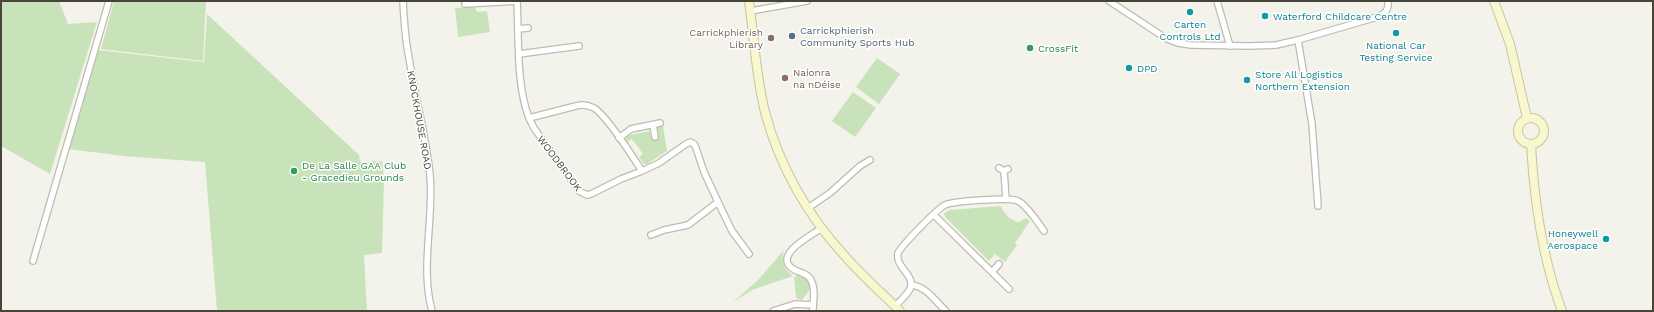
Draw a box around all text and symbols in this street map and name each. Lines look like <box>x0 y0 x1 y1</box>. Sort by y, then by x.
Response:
marker: Carten Controls Ltd <box>1185 7 1195 17</box>
marker: Waterford Childcare Centre <box>1260 11 1270 21</box>
place label: Waterford Childcare Centre <box>1273 11 1407 22</box>
place label: Carten Controls Ltd <box>1160 19 1220 42</box>
place label: Carrickphierish Community Sports Hub <box>800 25 914 48</box>
place label: Carrickphierish Library <box>689 27 764 50</box>
marker: National Car Testing Service <box>1391 28 1401 38</box>
marker: Carrickphierish Community Sports Hub <box>787 31 797 41</box>
marker: Carrickphierish Library <box>766 33 776 43</box>
place label: National Car Testing Service <box>1359 40 1433 63</box>
marker: CrossFit <box>1025 43 1035 53</box>
place label: CrossFit <box>1038 43 1079 54</box>
marker: DPD <box>1124 63 1134 73</box>
place label: DPD <box>1137 63 1158 74</box>
place label: Naíonra na nDéise <box>793 67 841 90</box>
place label: Store All Logistics Northern Extension <box>1255 69 1350 92</box>
street label: KNOCKHOUSE ROAD <box>405 70 434 171</box>
marker: Naíonra na nDéise <box>780 73 790 83</box>
marker: Store All Logistics Northern Extension <box>1242 75 1252 85</box>
street label: WOODBROOK <box>535 133 584 193</box>
place label: De La Salle GAA Club - Gracedieu Grounds <box>302 160 406 183</box>
marker: De La Salle GAA Club - Gracedieu Grounds <box>289 166 299 176</box>
place label: Honeywell Aerospace <box>1547 228 1598 251</box>
marker: Honeywell Aerospace <box>1601 234 1611 244</box>

